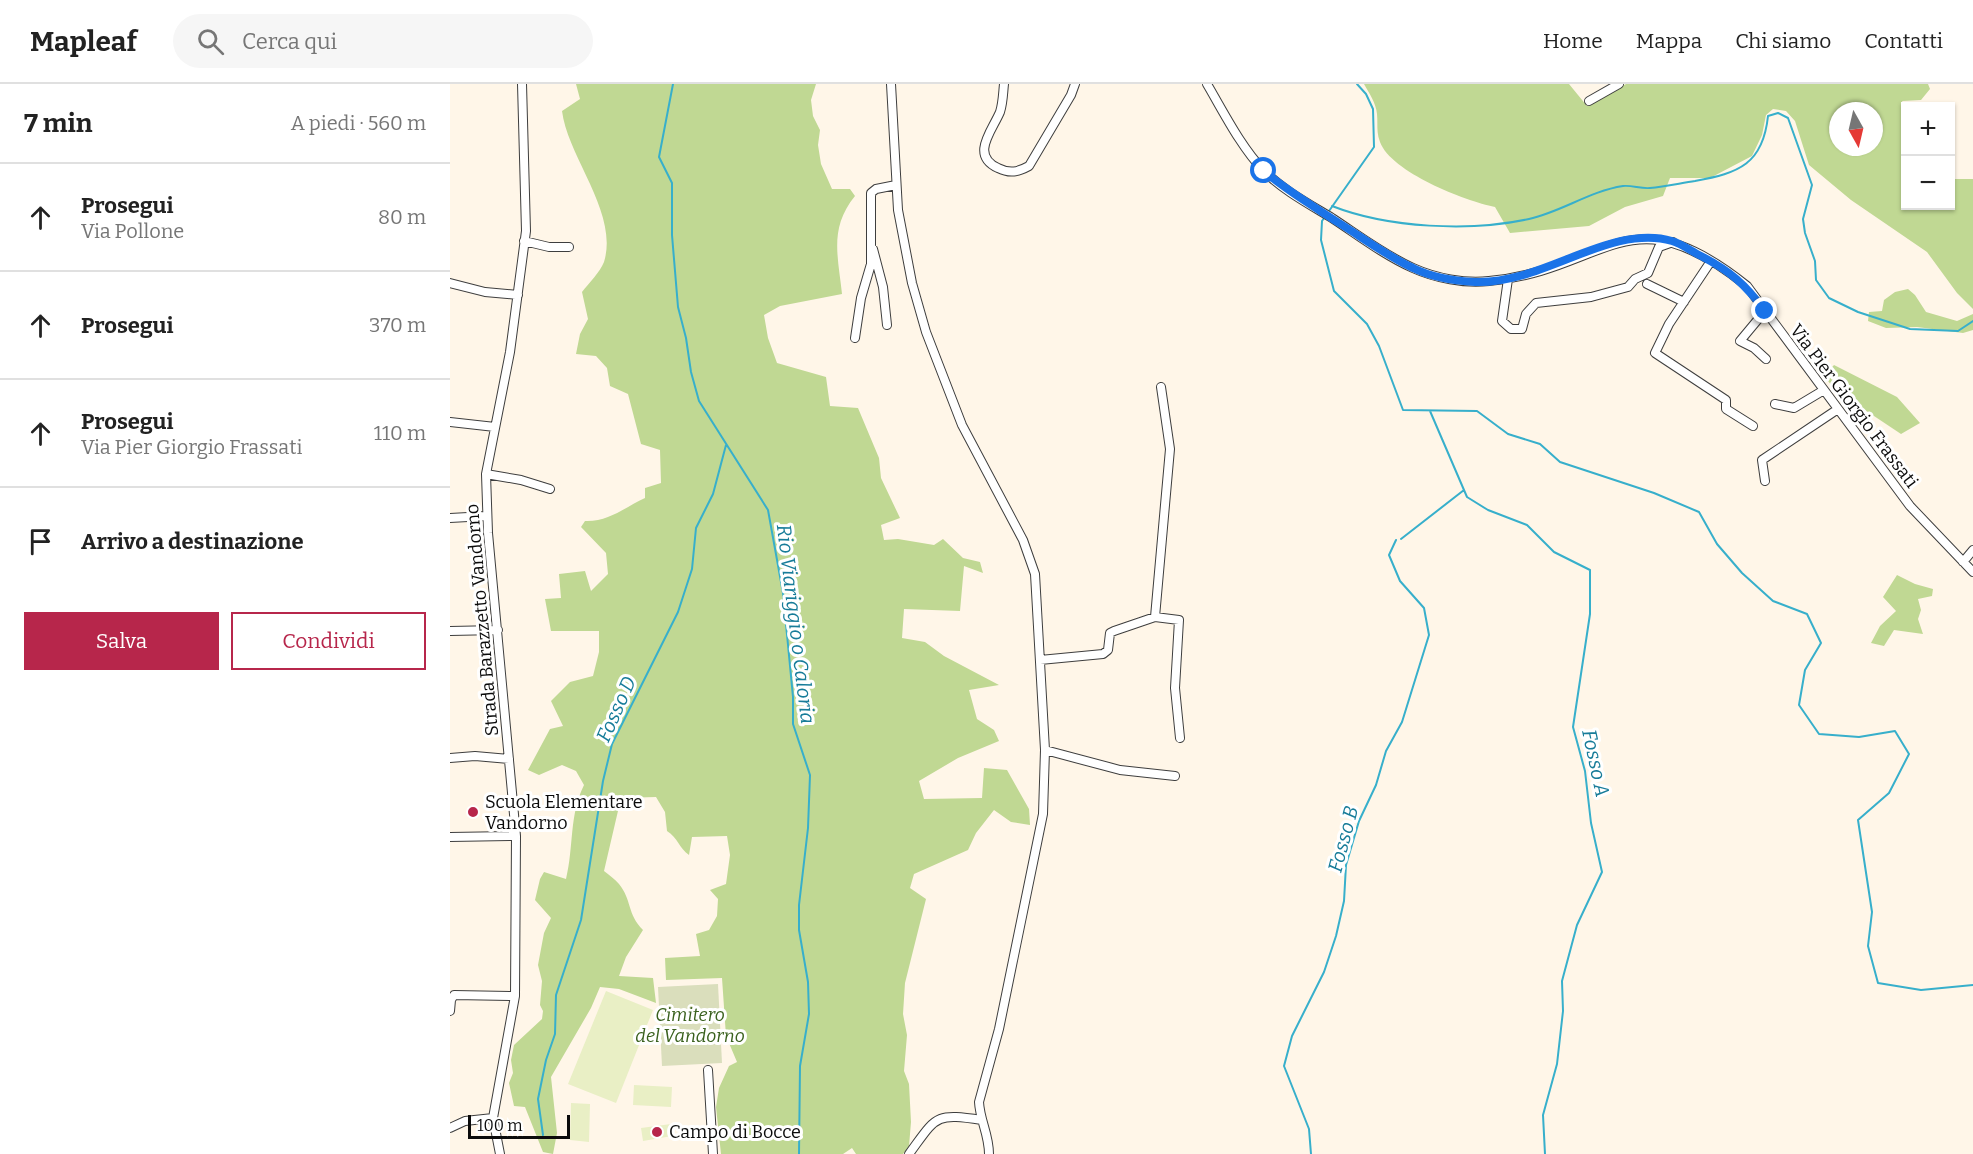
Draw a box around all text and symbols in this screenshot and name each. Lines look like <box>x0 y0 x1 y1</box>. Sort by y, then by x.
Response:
search box <box>173 14 593 68</box>
text: Mapleaf <box>30 25 137 58</box>
icon: search <box>194 25 227 58</box>
text: Cerca qui <box>242 28 337 55</box>
text: Home <box>1543 28 1603 54</box>
text: Mappa <box>1636 28 1702 54</box>
text: Chi siamo <box>1735 28 1831 54</box>
text: Contatti <box>1864 28 1943 54</box>
north arrow <box>1829 102 1883 156</box>
map controls <box>1901 102 1955 210</box>
button: + <box>1901 102 1955 156</box>
text: 7 min <box>24 108 92 139</box>
text: A piedi · 560 m <box>291 111 426 135</box>
button: − <box>1901 156 1955 210</box>
route start <box>1250 157 1276 183</box>
text: Prosegui <box>81 192 173 219</box>
icon: ahead <box>24 201 57 234</box>
text: 80 m <box>378 205 426 229</box>
text: Via Pollone <box>81 219 184 243</box>
route end <box>1751 297 1777 323</box>
icon: ahead <box>24 309 57 342</box>
text: Prosegui <box>81 312 173 339</box>
text: 370 m <box>369 313 426 337</box>
street label: Via Pier Giorgio Frassati <box>1785 320 1923 492</box>
text: Prosegui <box>81 408 173 435</box>
icon: ahead <box>24 417 57 450</box>
text: 110 m <box>374 421 426 445</box>
text: Via Pier Giorgio Frassati <box>81 435 302 459</box>
street label: Strada Barazzetto Vandorno <box>461 503 503 737</box>
water label: Rio Viariggio o Caloria <box>772 523 820 725</box>
icon: arrive <box>24 525 57 558</box>
text: Arrivo a destinazione <box>81 528 304 555</box>
button: Salva <box>24 612 219 670</box>
button: Condividi <box>231 612 426 670</box>
water label: Fosso D <box>591 672 641 746</box>
water label: Fosso A <box>1577 727 1615 799</box>
place label: Scuola Elementare Vandorno <box>485 791 643 834</box>
water label: Fosso B <box>1323 803 1363 875</box>
marker: Scuola Elementare Vandorno <box>466 805 480 819</box>
park label: Cimitero del Vandorno <box>635 1004 745 1047</box>
scale bar <box>468 1112 570 1140</box>
text: 100 m <box>477 1116 522 1135</box>
place label: Campo di Bocce <box>669 1121 801 1143</box>
marker: Campo di Bocce <box>650 1125 664 1139</box>

